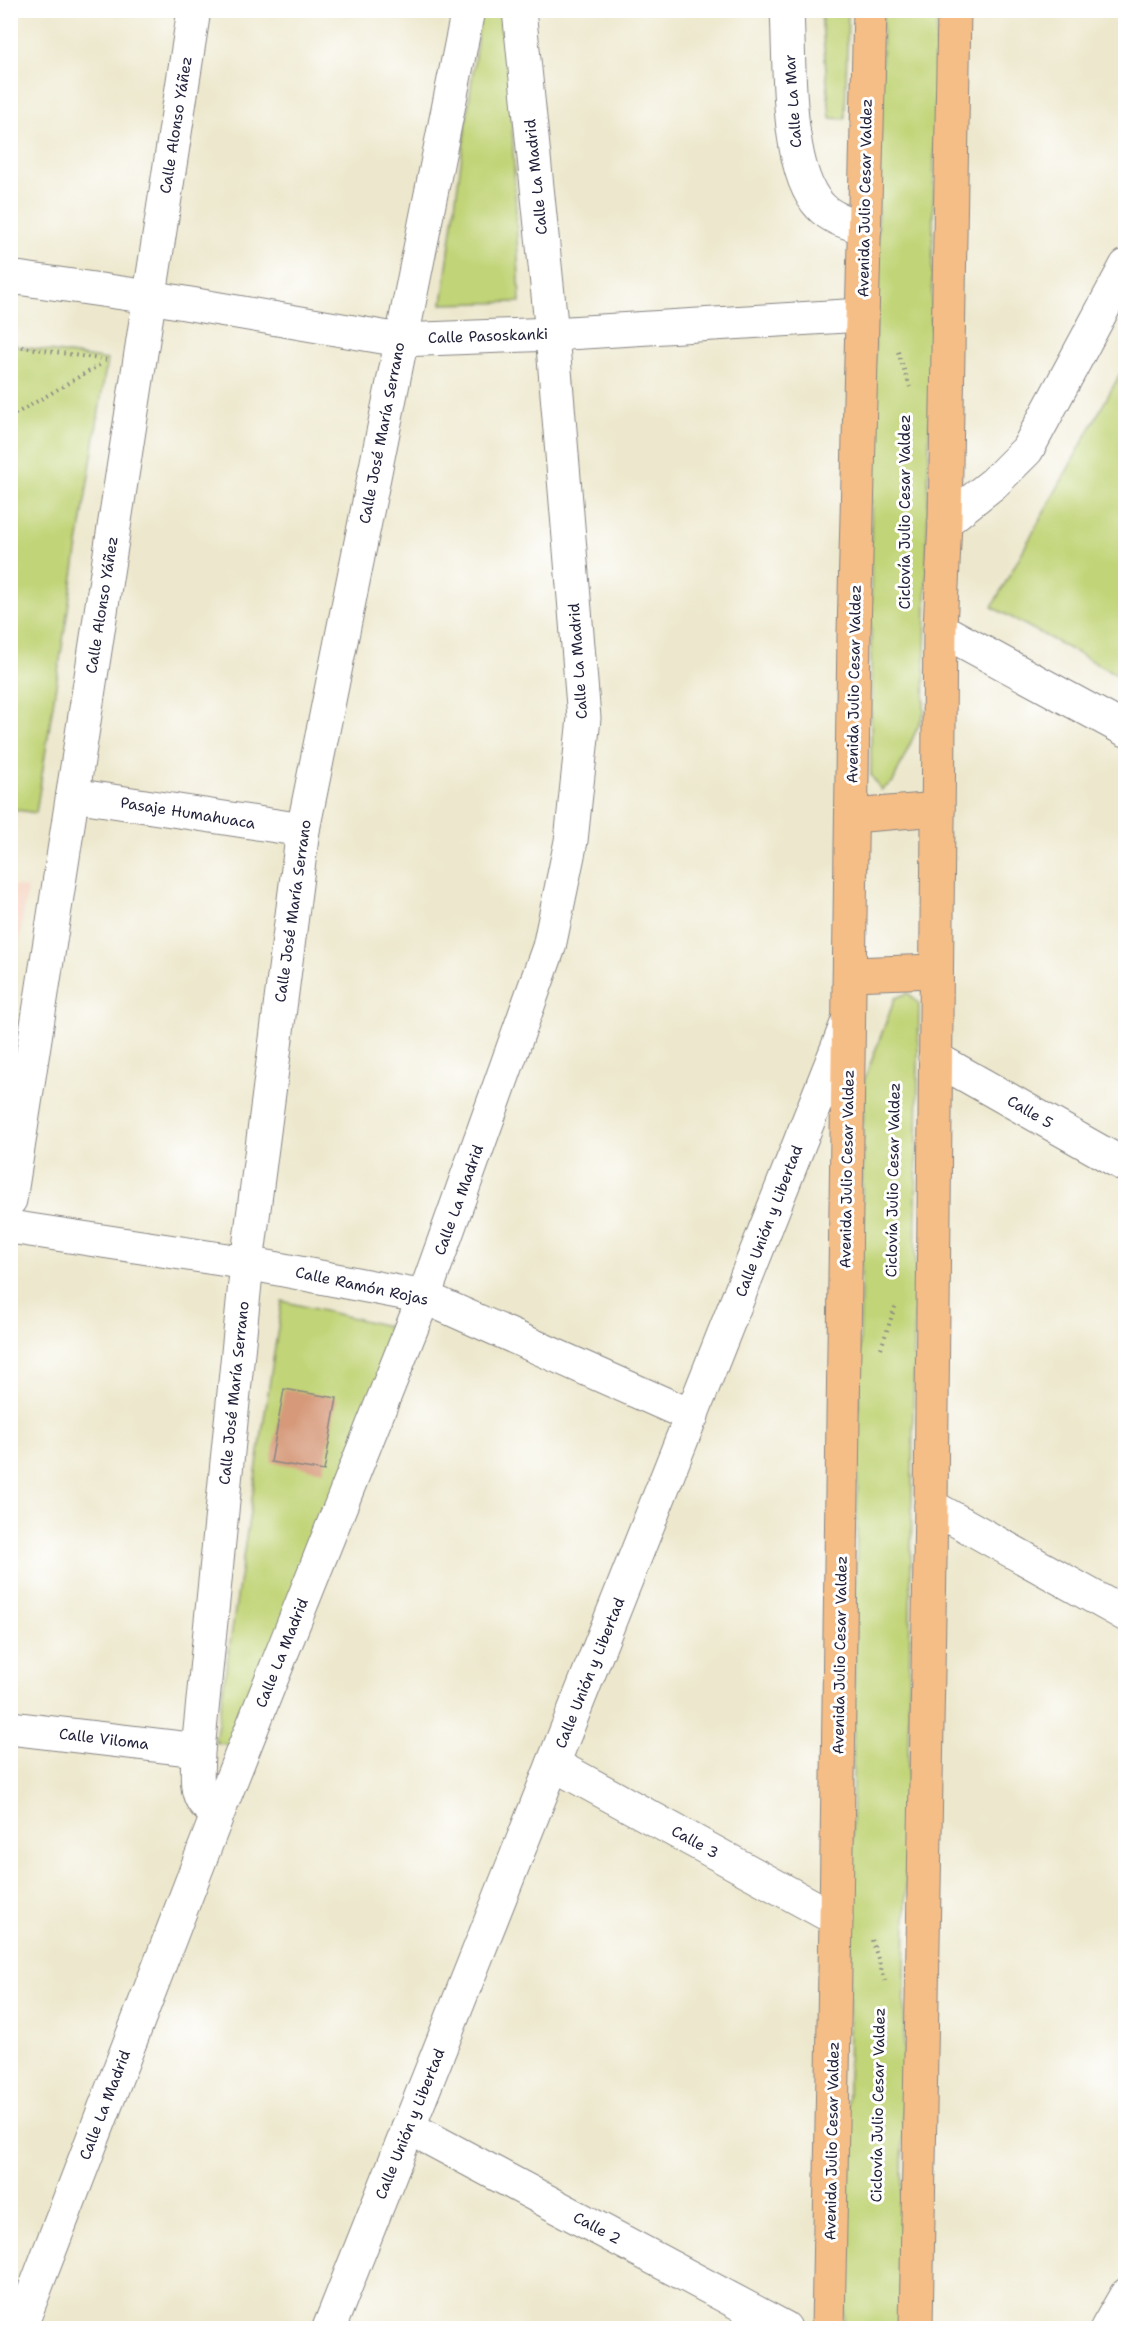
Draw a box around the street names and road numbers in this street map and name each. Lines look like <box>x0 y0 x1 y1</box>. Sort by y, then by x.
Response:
street label: Calle La Mar <box>780 54 806 148</box>
street label: Calle Alonso Yáñez <box>155 55 197 195</box>
street label: Avenida Julio Cesar Valdez <box>853 98 877 298</box>
street label: Calle La Madrid <box>520 118 552 236</box>
street label: Calle Pasoskanki <box>427 324 549 348</box>
street label: Calle José María Serrano <box>355 341 409 525</box>
street label: Ciclovía Julio Cesar Valdez <box>895 414 915 610</box>
street label: Calle Alonso Yáñez <box>81 535 123 675</box>
street label: Avenida Julio Cesar Valdez <box>842 584 866 784</box>
street label: Calle La Madrid <box>564 602 592 720</box>
street label: Pasaje Humahuaca <box>119 792 258 834</box>
street label: Calle José María Serrano <box>270 818 316 1004</box>
street label: Avenida Julio Cesar Valdez <box>835 1069 859 1269</box>
street label: Ciclovía Julio Cesar Valdez <box>881 1082 905 1278</box>
street label: Calle 5 <box>1003 1091 1057 1133</box>
street label: Calle La Madrid <box>430 1141 488 1258</box>
street label: Calle Unión y Libertad <box>731 1142 807 1300</box>
street label: Calle Ramón Rojas <box>293 1262 431 1310</box>
street label: Calle José María Serrano <box>214 1300 254 1486</box>
street label: Avenida Julio Cesar Valdez <box>828 1555 852 1755</box>
street label: Calle Unión y Libertad <box>551 1594 630 1751</box>
street label: Calle La Madrid <box>251 1595 313 1711</box>
street label: Calle Viloma <box>58 1724 151 1755</box>
street label: Calle 3 <box>668 1821 722 1863</box>
street label: Ciclovía Julio Cesar Valdez <box>866 2007 890 2203</box>
street label: Avenida Julio Cesar Valdez <box>820 2041 844 2241</box>
street label: Calle Unión y Libertad <box>371 2045 450 2202</box>
street label: Calle La Madrid <box>75 2047 135 2163</box>
street label: Calle 2 <box>570 2207 624 2249</box>

